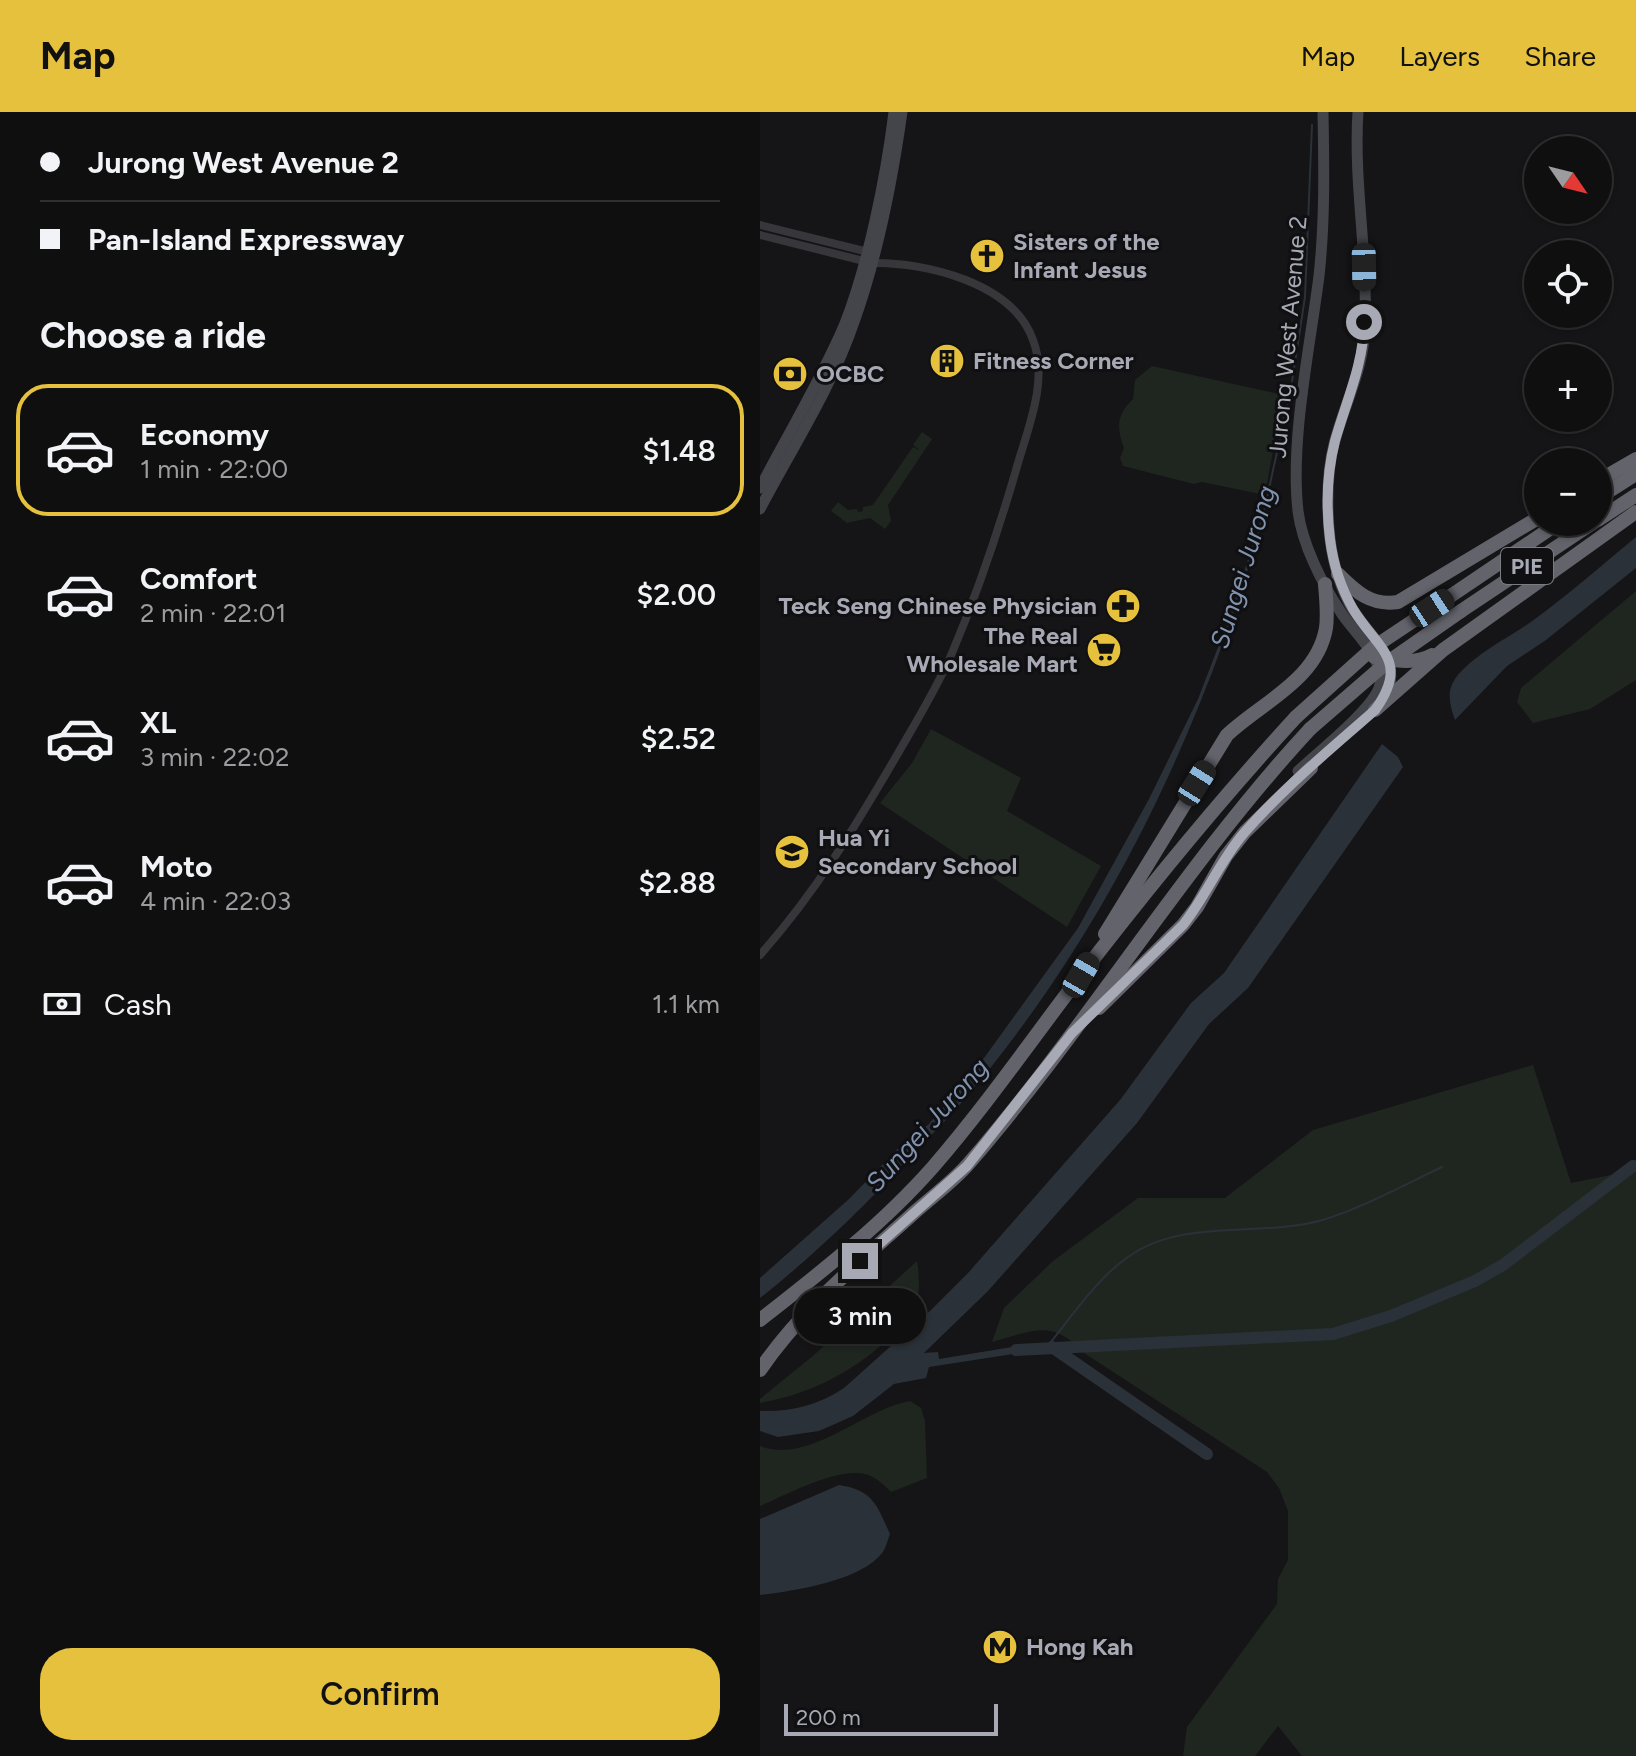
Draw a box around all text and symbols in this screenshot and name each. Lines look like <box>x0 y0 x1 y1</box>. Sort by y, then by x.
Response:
text: Map <box>40 33 116 79</box>
text: Map <box>1301 39 1355 73</box>
text: Layers <box>1399 39 1480 73</box>
text: Share <box>1524 39 1596 73</box>
north arrow <box>1524 136 1612 224</box>
map controls <box>1524 136 1612 536</box>
text: Jurong West Avenue 2 <box>88 144 399 181</box>
street label: Jurong West Avenue 2 <box>1262 215 1313 459</box>
text: Pan-Island Expressway <box>88 221 404 258</box>
place label: Sisters of the Infant Jesus <box>1013 227 1159 284</box>
church icon: Sisters of the Infant Jesus <box>968 237 1006 275</box>
button: locate <box>1524 240 1612 328</box>
car <box>1352 243 1376 291</box>
route start <box>1346 304 1382 340</box>
text: Choose a ride <box>40 314 266 357</box>
building icon: Fitness Corner <box>928 342 966 380</box>
button: + <box>1524 344 1612 432</box>
place label: Fitness Corner <box>973 346 1134 375</box>
bank icon: OCBC <box>771 355 809 393</box>
place label: OCBC <box>816 359 884 388</box>
icon: car <box>44 414 116 486</box>
text: Economy <box>140 416 269 453</box>
text: $1.48 <box>643 432 716 469</box>
button: − <box>1524 448 1612 536</box>
text: 1 min · 22:00 <box>140 453 288 485</box>
water label: Sungei Jurong <box>1203 482 1283 652</box>
road number: PIE <box>1501 548 1553 584</box>
icon: car <box>44 558 116 630</box>
text: Comfort <box>140 560 258 597</box>
text: $2.00 <box>636 576 716 613</box>
car <box>1405 585 1459 631</box>
pharmacy icon: Teck Seng Chinese Physician <box>1104 587 1142 625</box>
place label: Teck Seng Chinese Physician <box>778 591 1097 620</box>
text: 2 min · 22:01 <box>140 597 286 629</box>
place label: The Real Wholesale Mart <box>907 621 1078 678</box>
supermarket icon: The Real Wholesale Mart <box>1085 631 1123 669</box>
icon: car <box>44 702 116 774</box>
text: XL <box>140 704 176 741</box>
text: $2.52 <box>641 720 716 757</box>
text: 3 min · 22:02 <box>140 741 290 773</box>
car <box>1174 756 1220 810</box>
place label: Hua Yi Secondary School <box>818 823 1017 880</box>
school or university icon: Hua Yi Secondary School <box>773 833 811 871</box>
icon: car <box>44 846 116 918</box>
text: Moto <box>140 848 212 885</box>
text: $2.88 <box>638 864 716 901</box>
text: 4 min · 22:03 <box>140 885 291 917</box>
car <box>1059 948 1103 1002</box>
icon: cash <box>40 982 84 1026</box>
text: Cash <box>104 986 172 1023</box>
text: 1.1 km <box>652 988 720 1020</box>
water label: Sungei Jurong <box>859 1052 995 1198</box>
route end <box>842 1243 878 1279</box>
callout: 3 min <box>794 1289 926 1345</box>
text: 3 min <box>828 1300 892 1332</box>
metro station icon: Hong Kah <box>981 1628 1019 1666</box>
place label: Hong Kah <box>1026 1632 1133 1661</box>
button: Confirm <box>40 1648 720 1740</box>
scale bar <box>784 1700 998 1736</box>
text: 200 m <box>796 1704 861 1731</box>

